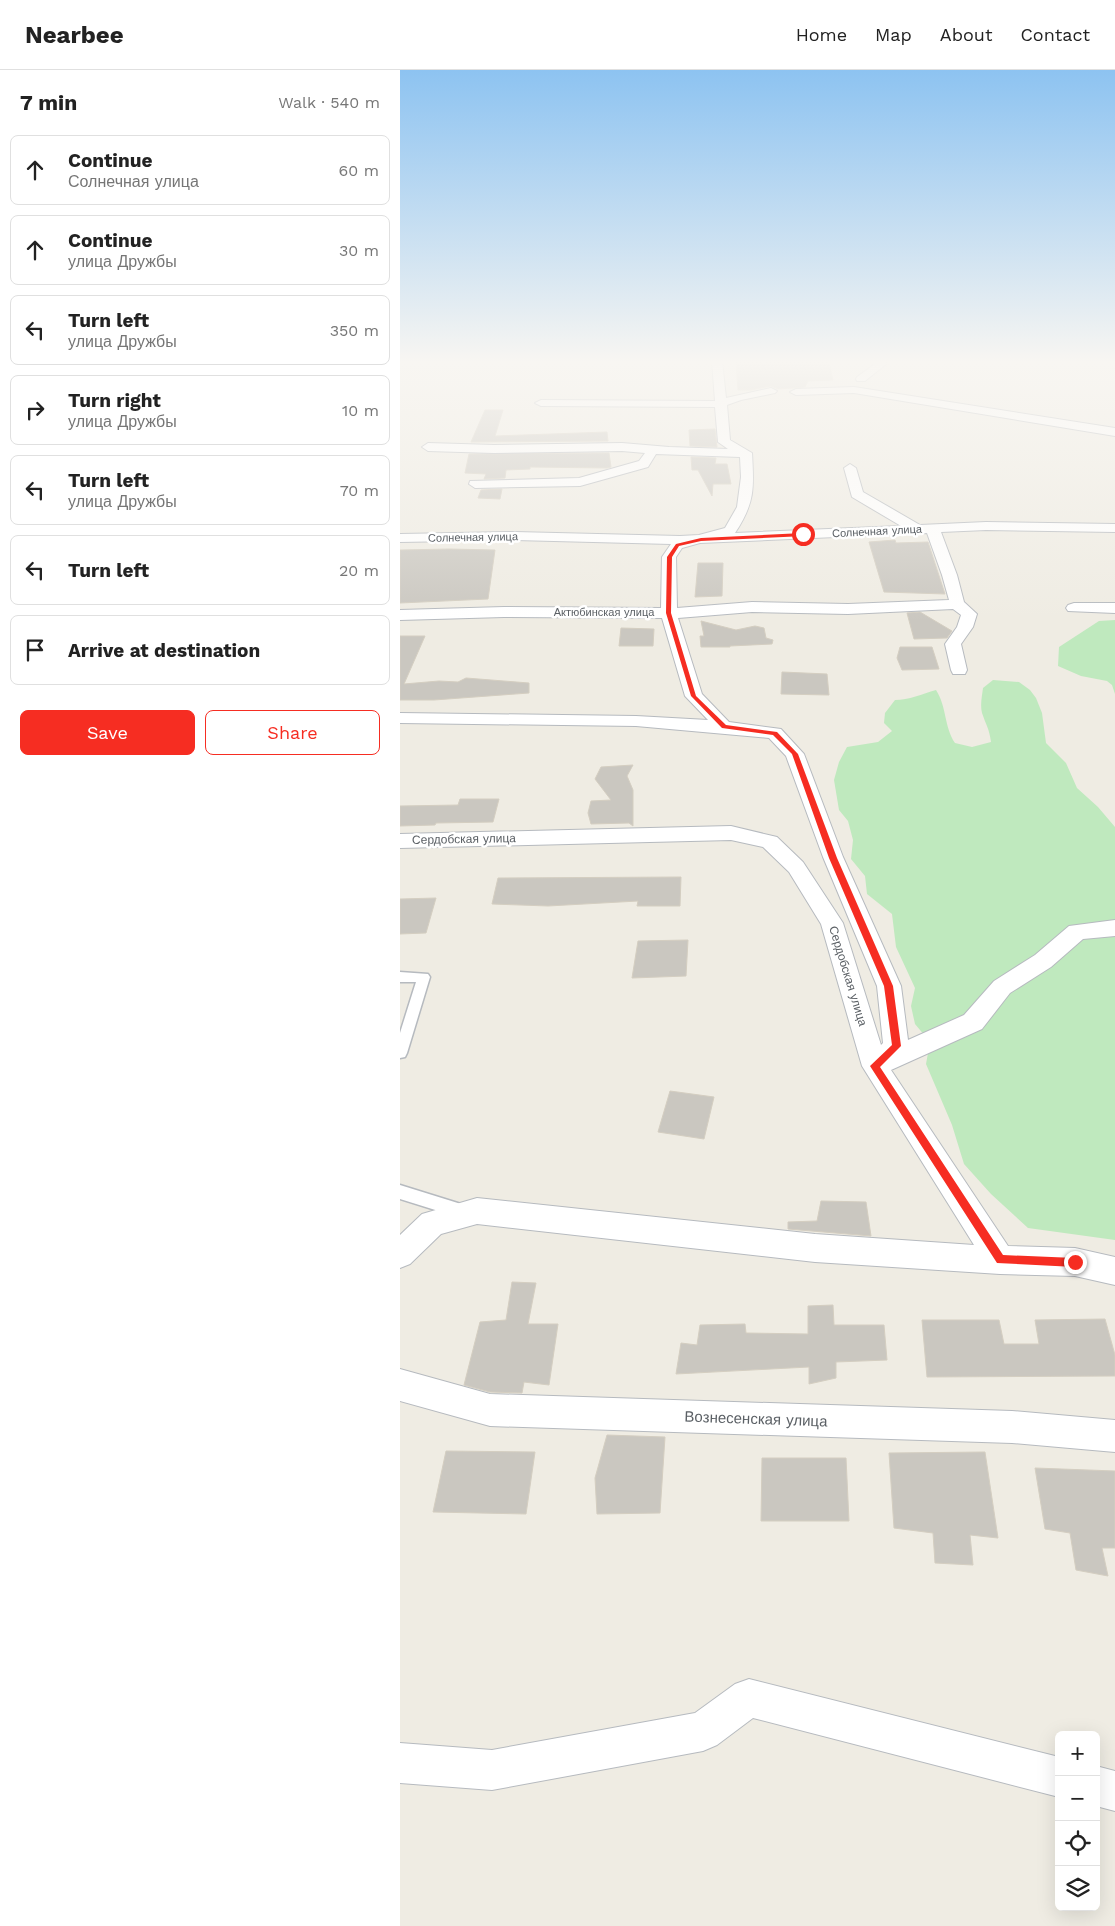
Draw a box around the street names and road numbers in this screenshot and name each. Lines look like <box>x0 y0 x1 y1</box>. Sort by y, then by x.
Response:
street label: Солнечная улица <box>832 523 923 540</box>
street label: Солнечная улица <box>428 530 519 545</box>
street label: Актюбинская улица <box>554 606 655 619</box>
street label: Сердобская улица <box>412 831 516 847</box>
street label: Сердобская улица <box>826 924 870 1028</box>
street label: Вознесенская улица <box>684 1408 828 1431</box>

